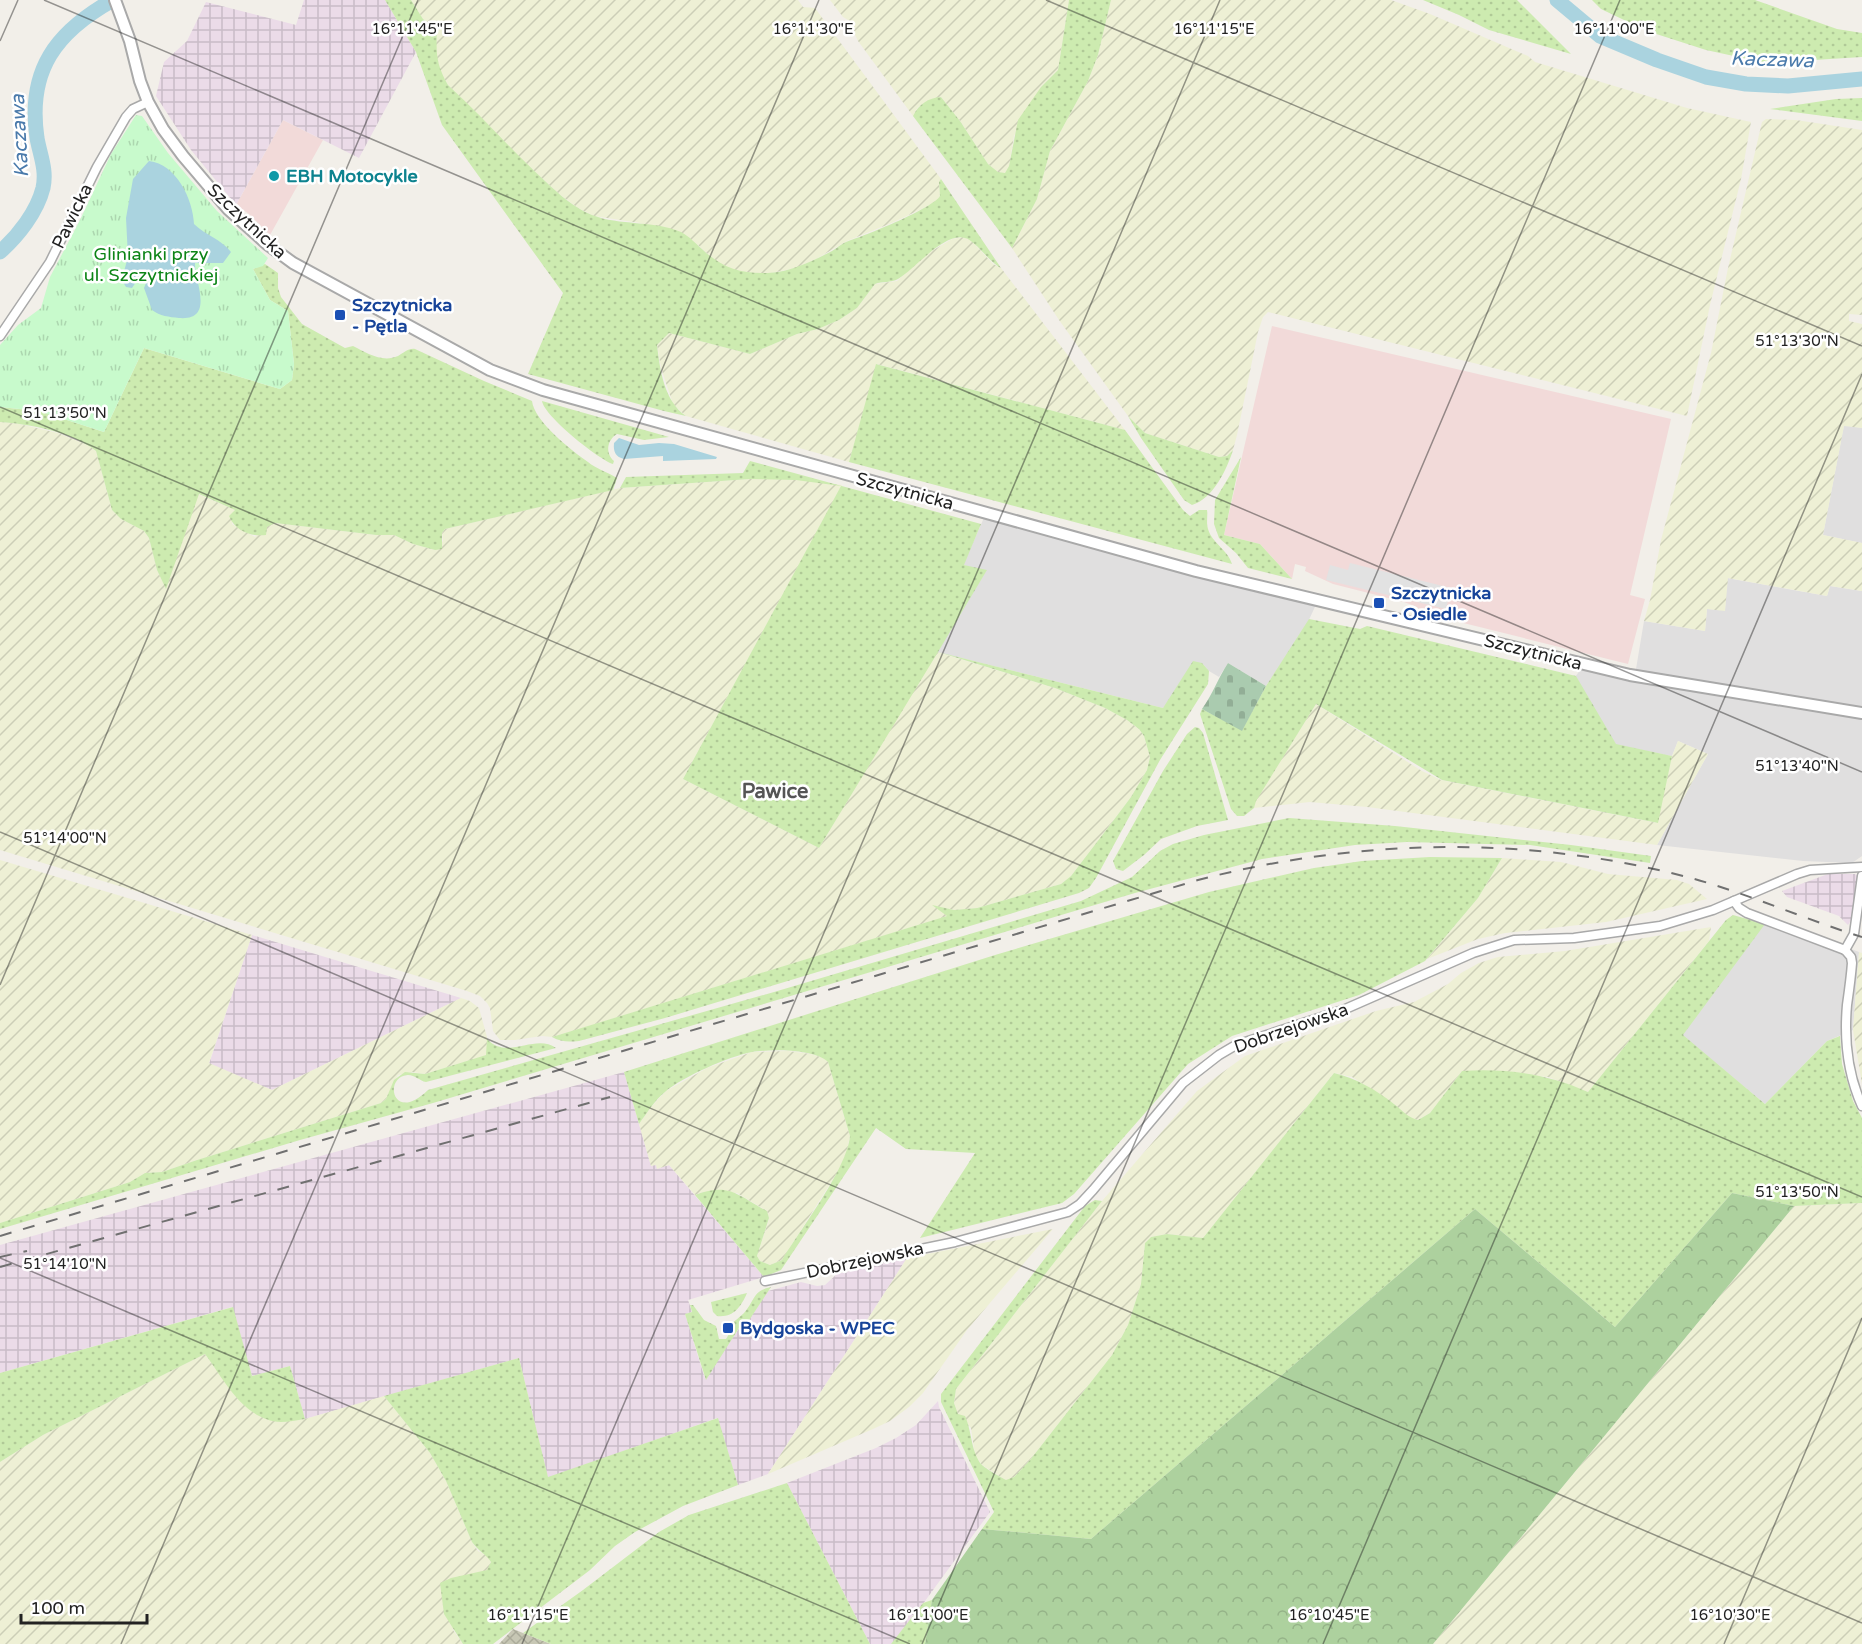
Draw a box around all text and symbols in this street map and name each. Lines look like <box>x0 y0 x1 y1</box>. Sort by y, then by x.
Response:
text: 16°11'45"E <box>371 20 453 38</box>
text: 16°11'30"E <box>772 20 854 38</box>
text: 16°11'15"E <box>1173 20 1255 38</box>
text: 16°11'00"E <box>1573 20 1655 38</box>
water label: Kaczawa <box>1730 47 1815 73</box>
water label: Kaczawa <box>6 93 34 178</box>
place label: EBH Motocykle <box>286 165 418 187</box>
marker: EBH Motocykle <box>267 169 281 183</box>
street label: Szczytnicka <box>203 179 291 263</box>
street label: Pawicka <box>47 180 97 252</box>
park label: Glinianki przy ul. Szczytnickiej <box>84 243 218 286</box>
place label: Szczytnicka - Pętla <box>352 294 452 337</box>
marker: Szczytnicka - Pętla <box>333 308 347 322</box>
text: 51°13'30"N <box>1755 332 1839 350</box>
text: 51°13'50"N <box>23 404 107 422</box>
street label: Szczytnicka <box>854 467 956 515</box>
place label: Szczytnicka - Osiedle <box>1391 582 1491 625</box>
marker: Szczytnicka - Osiedle <box>1372 596 1386 610</box>
street label: Szczytnicka <box>1482 629 1584 675</box>
text: 51°13'40"N <box>1755 757 1839 775</box>
district label: Pawice <box>742 780 808 804</box>
text: 51°14'00"N <box>23 829 107 847</box>
street label: Dobrzejowska <box>1231 998 1351 1058</box>
text: 51°13'50"N <box>1755 1183 1839 1201</box>
street label: Dobrzejowska <box>804 1237 926 1283</box>
text: 51°14'10"N <box>23 1255 107 1273</box>
place label: Bydgoska - WPEC <box>740 1317 895 1339</box>
marker: Bydgoska - WPEC <box>721 1321 735 1335</box>
scale bar <box>21 1587 147 1625</box>
text: 100 m <box>30 1597 85 1619</box>
text: 16°11'15"E <box>487 1606 569 1624</box>
text: 16°11'00"E <box>887 1606 969 1624</box>
text: 16°10'45"E <box>1288 1606 1370 1624</box>
text: 16°10'30"E <box>1689 1606 1771 1624</box>

